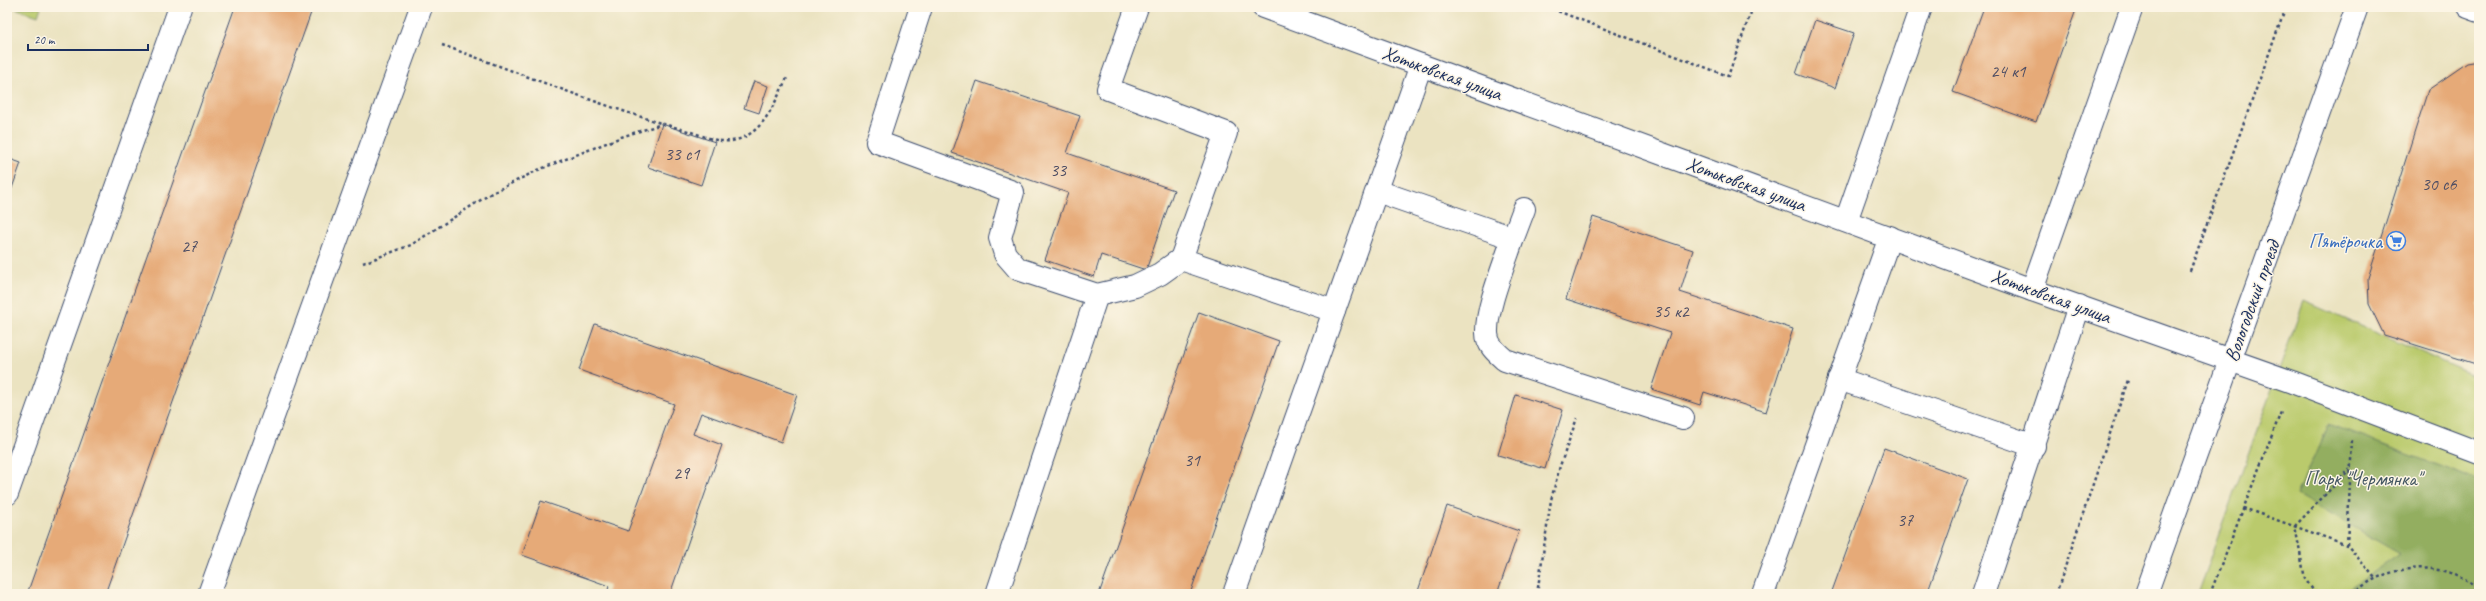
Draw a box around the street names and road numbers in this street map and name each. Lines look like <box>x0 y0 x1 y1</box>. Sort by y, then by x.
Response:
street label: Хотьковская улица <box>1379 40 1506 107</box>
street label: Хотьковская улица <box>1683 151 1810 218</box>
street label: Вологодский проезд <box>2219 235 2286 365</box>
street label: Хотьковская улица <box>1988 263 2115 330</box>

